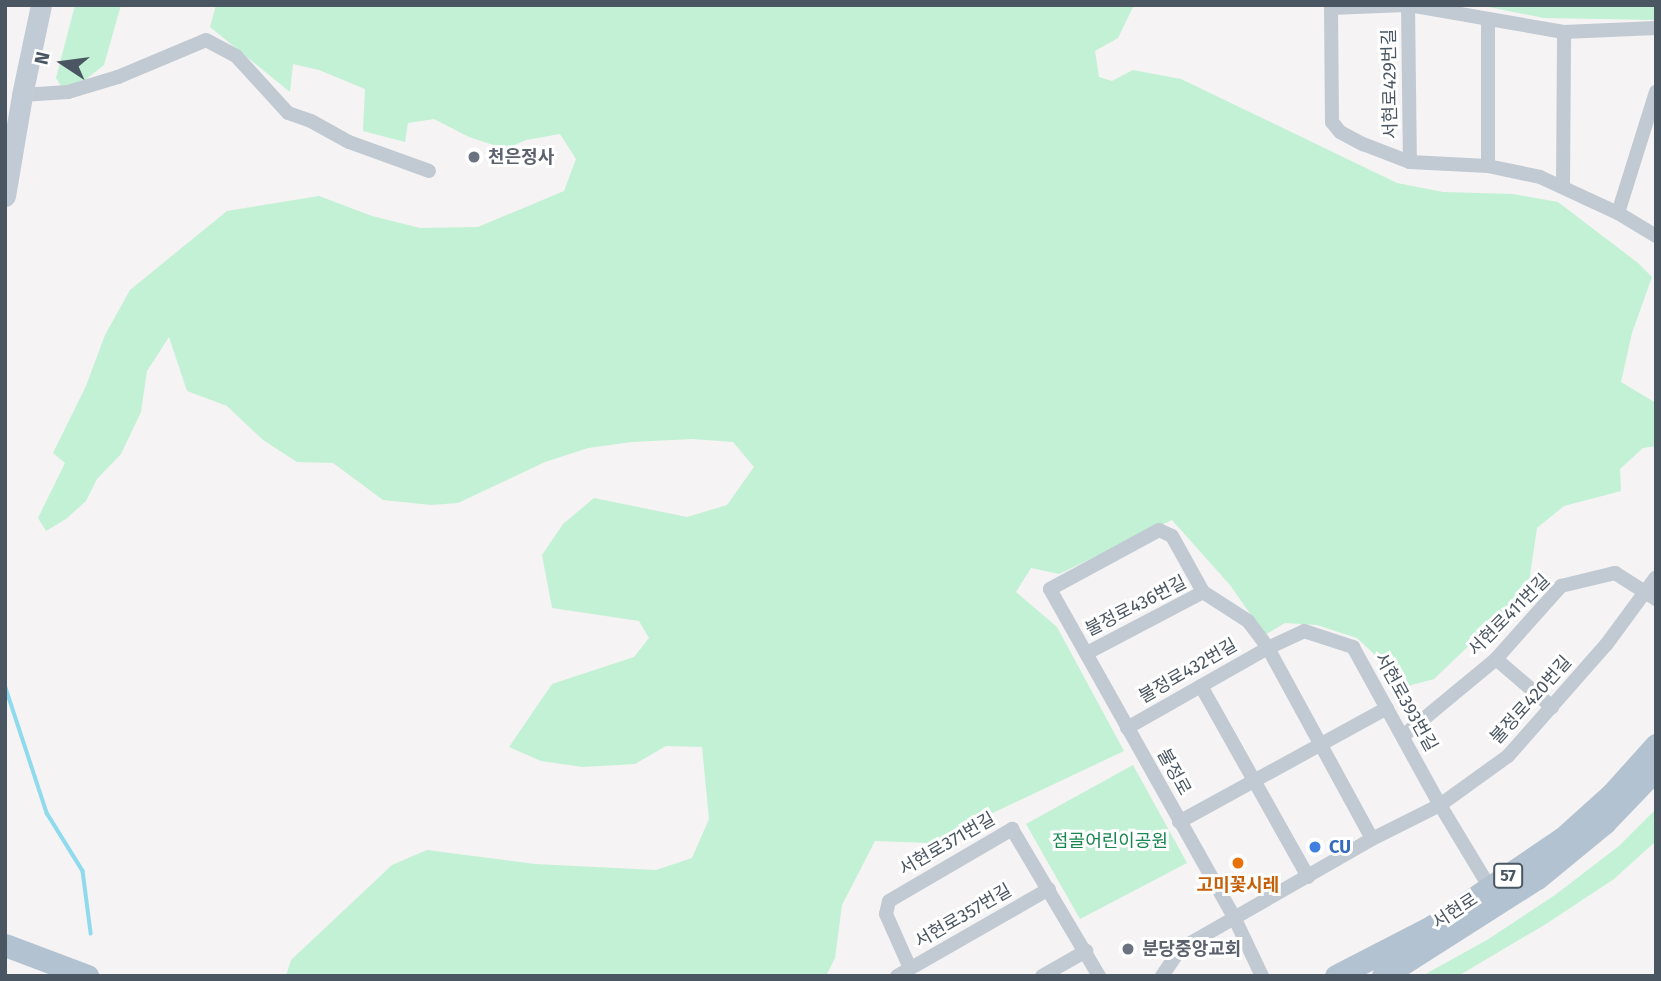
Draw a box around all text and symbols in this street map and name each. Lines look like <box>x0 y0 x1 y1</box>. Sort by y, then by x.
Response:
north arrow <box>28 28 98 98</box>
street label: 서현로429번길 <box>1378 29 1402 139</box>
text: N <box>29 49 55 67</box>
place label: 천은정사 <box>488 146 554 168</box>
marker: 천은정사 <box>466 149 482 165</box>
street label: 서현로411번길 <box>1464 570 1554 660</box>
street label: 불정로436번길 <box>1082 571 1190 641</box>
street label: 불정로432번길 <box>1135 634 1241 708</box>
street label: 서현로393번길 <box>1370 649 1442 755</box>
street label: 불정로420번길 <box>1486 652 1576 748</box>
street label: 불정로 <box>1153 745 1195 799</box>
street label: 서현로371번길 <box>895 808 999 880</box>
park label: 점골어린이공원 <box>1052 830 1168 852</box>
place label: CU <box>1329 836 1351 858</box>
marker: CU <box>1307 839 1323 855</box>
marker: 고미꽃시레 <box>1230 855 1246 871</box>
road number: 57 <box>1492 863 1524 888</box>
place label: 고미꽃시레 <box>1197 874 1279 896</box>
street label: 서현로357번길 <box>911 880 1015 952</box>
street label: 서현로 <box>1428 888 1482 934</box>
place label: 분당중앙교회 <box>1142 938 1241 960</box>
marker: 분당중앙교회 <box>1120 941 1136 957</box>

